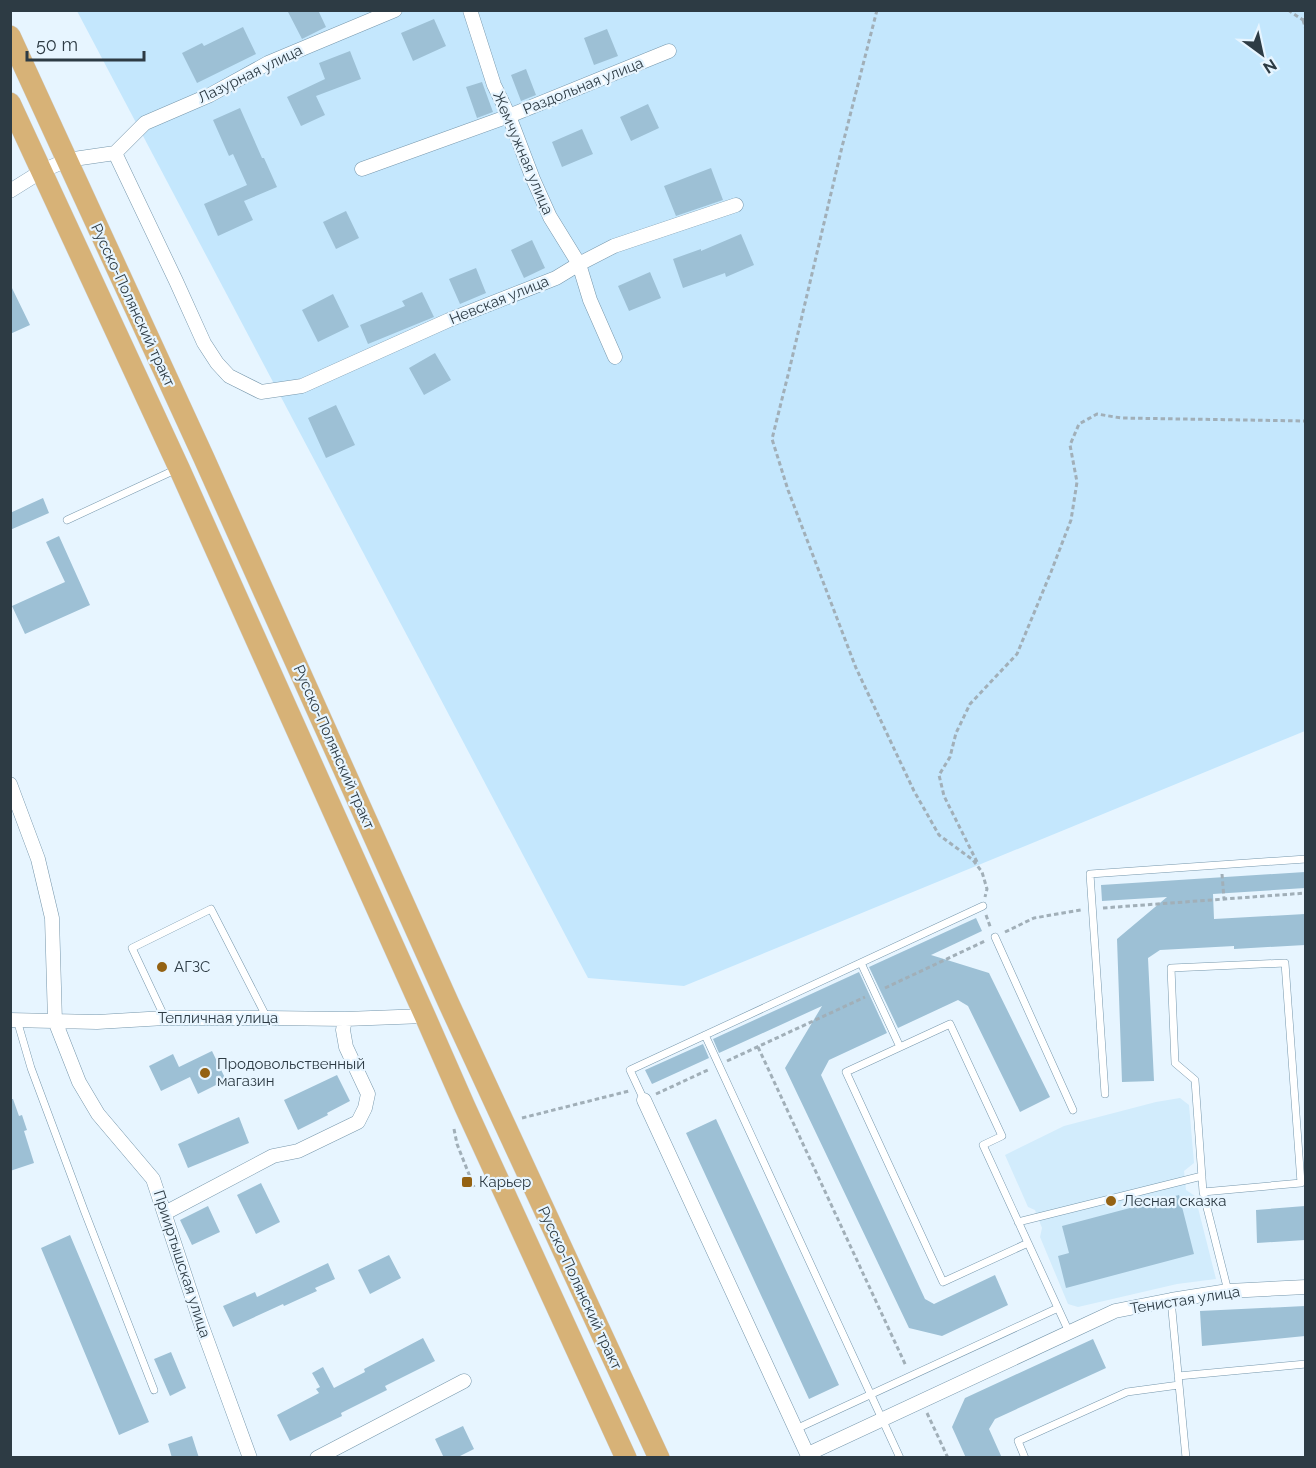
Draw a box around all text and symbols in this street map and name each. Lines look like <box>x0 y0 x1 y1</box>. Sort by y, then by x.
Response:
scale bar <box>27 24 144 62</box>
north arrow <box>1232 24 1292 84</box>
text: 50 m <box>36 34 78 55</box>
street label: Лазурная улица <box>195 41 305 107</box>
street label: Раздольная улица <box>520 54 646 118</box>
text: N <box>1260 55 1280 77</box>
street label: Жемчужная улица <box>489 89 557 217</box>
street label: Русско-Полянский тракт <box>87 220 179 390</box>
street label: Невская улица <box>447 272 551 328</box>
street label: Русско-Полянский тракт <box>290 662 378 832</box>
place label: АГЗС <box>174 958 210 976</box>
marker: АГЗС <box>155 960 169 974</box>
street label: Тепличная улица <box>158 1009 278 1027</box>
place label: Продовольственный магазин <box>217 1055 365 1090</box>
marker: Продовольственный магазин <box>198 1066 212 1080</box>
place label: Карьер <box>479 1173 531 1191</box>
marker: Карьер <box>460 1175 474 1189</box>
street label: Прииртышская улица <box>150 1188 214 1340</box>
place label: Лесная сказка <box>1123 1192 1226 1210</box>
marker: Лесная сказка <box>1104 1194 1118 1208</box>
street label: Русско-Полянский тракт <box>534 1203 626 1373</box>
street label: Тенистая улица <box>1129 1282 1241 1318</box>

